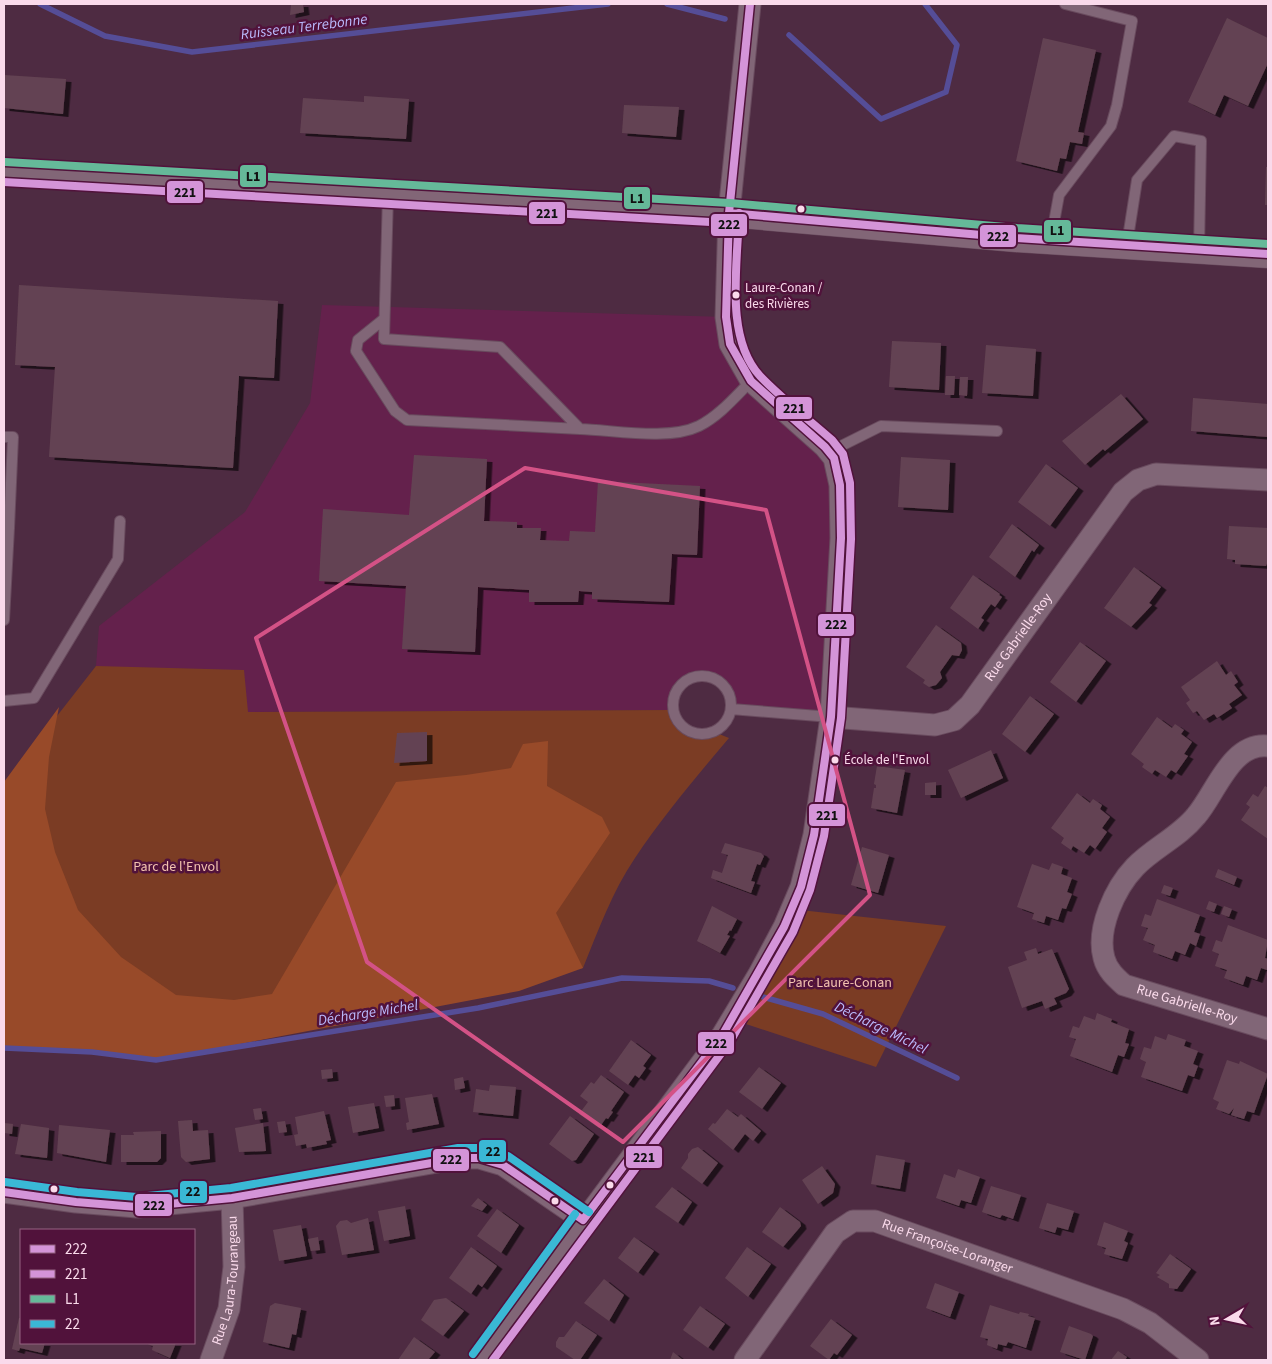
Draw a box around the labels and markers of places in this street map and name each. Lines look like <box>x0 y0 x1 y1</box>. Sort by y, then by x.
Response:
unlabelled marker <box>796 204 806 214</box>
place label: Laure-Conan / des Rivières <box>745 279 823 313</box>
marker: Laure-Conan / des Rivières <box>731 290 741 300</box>
place label: École de l'Envol <box>844 751 929 769</box>
marker: École de l'Envol <box>830 755 840 765</box>
unlabelled marker <box>605 1180 615 1190</box>
unlabelled marker <box>49 1184 59 1194</box>
unlabelled marker <box>550 1196 560 1206</box>

